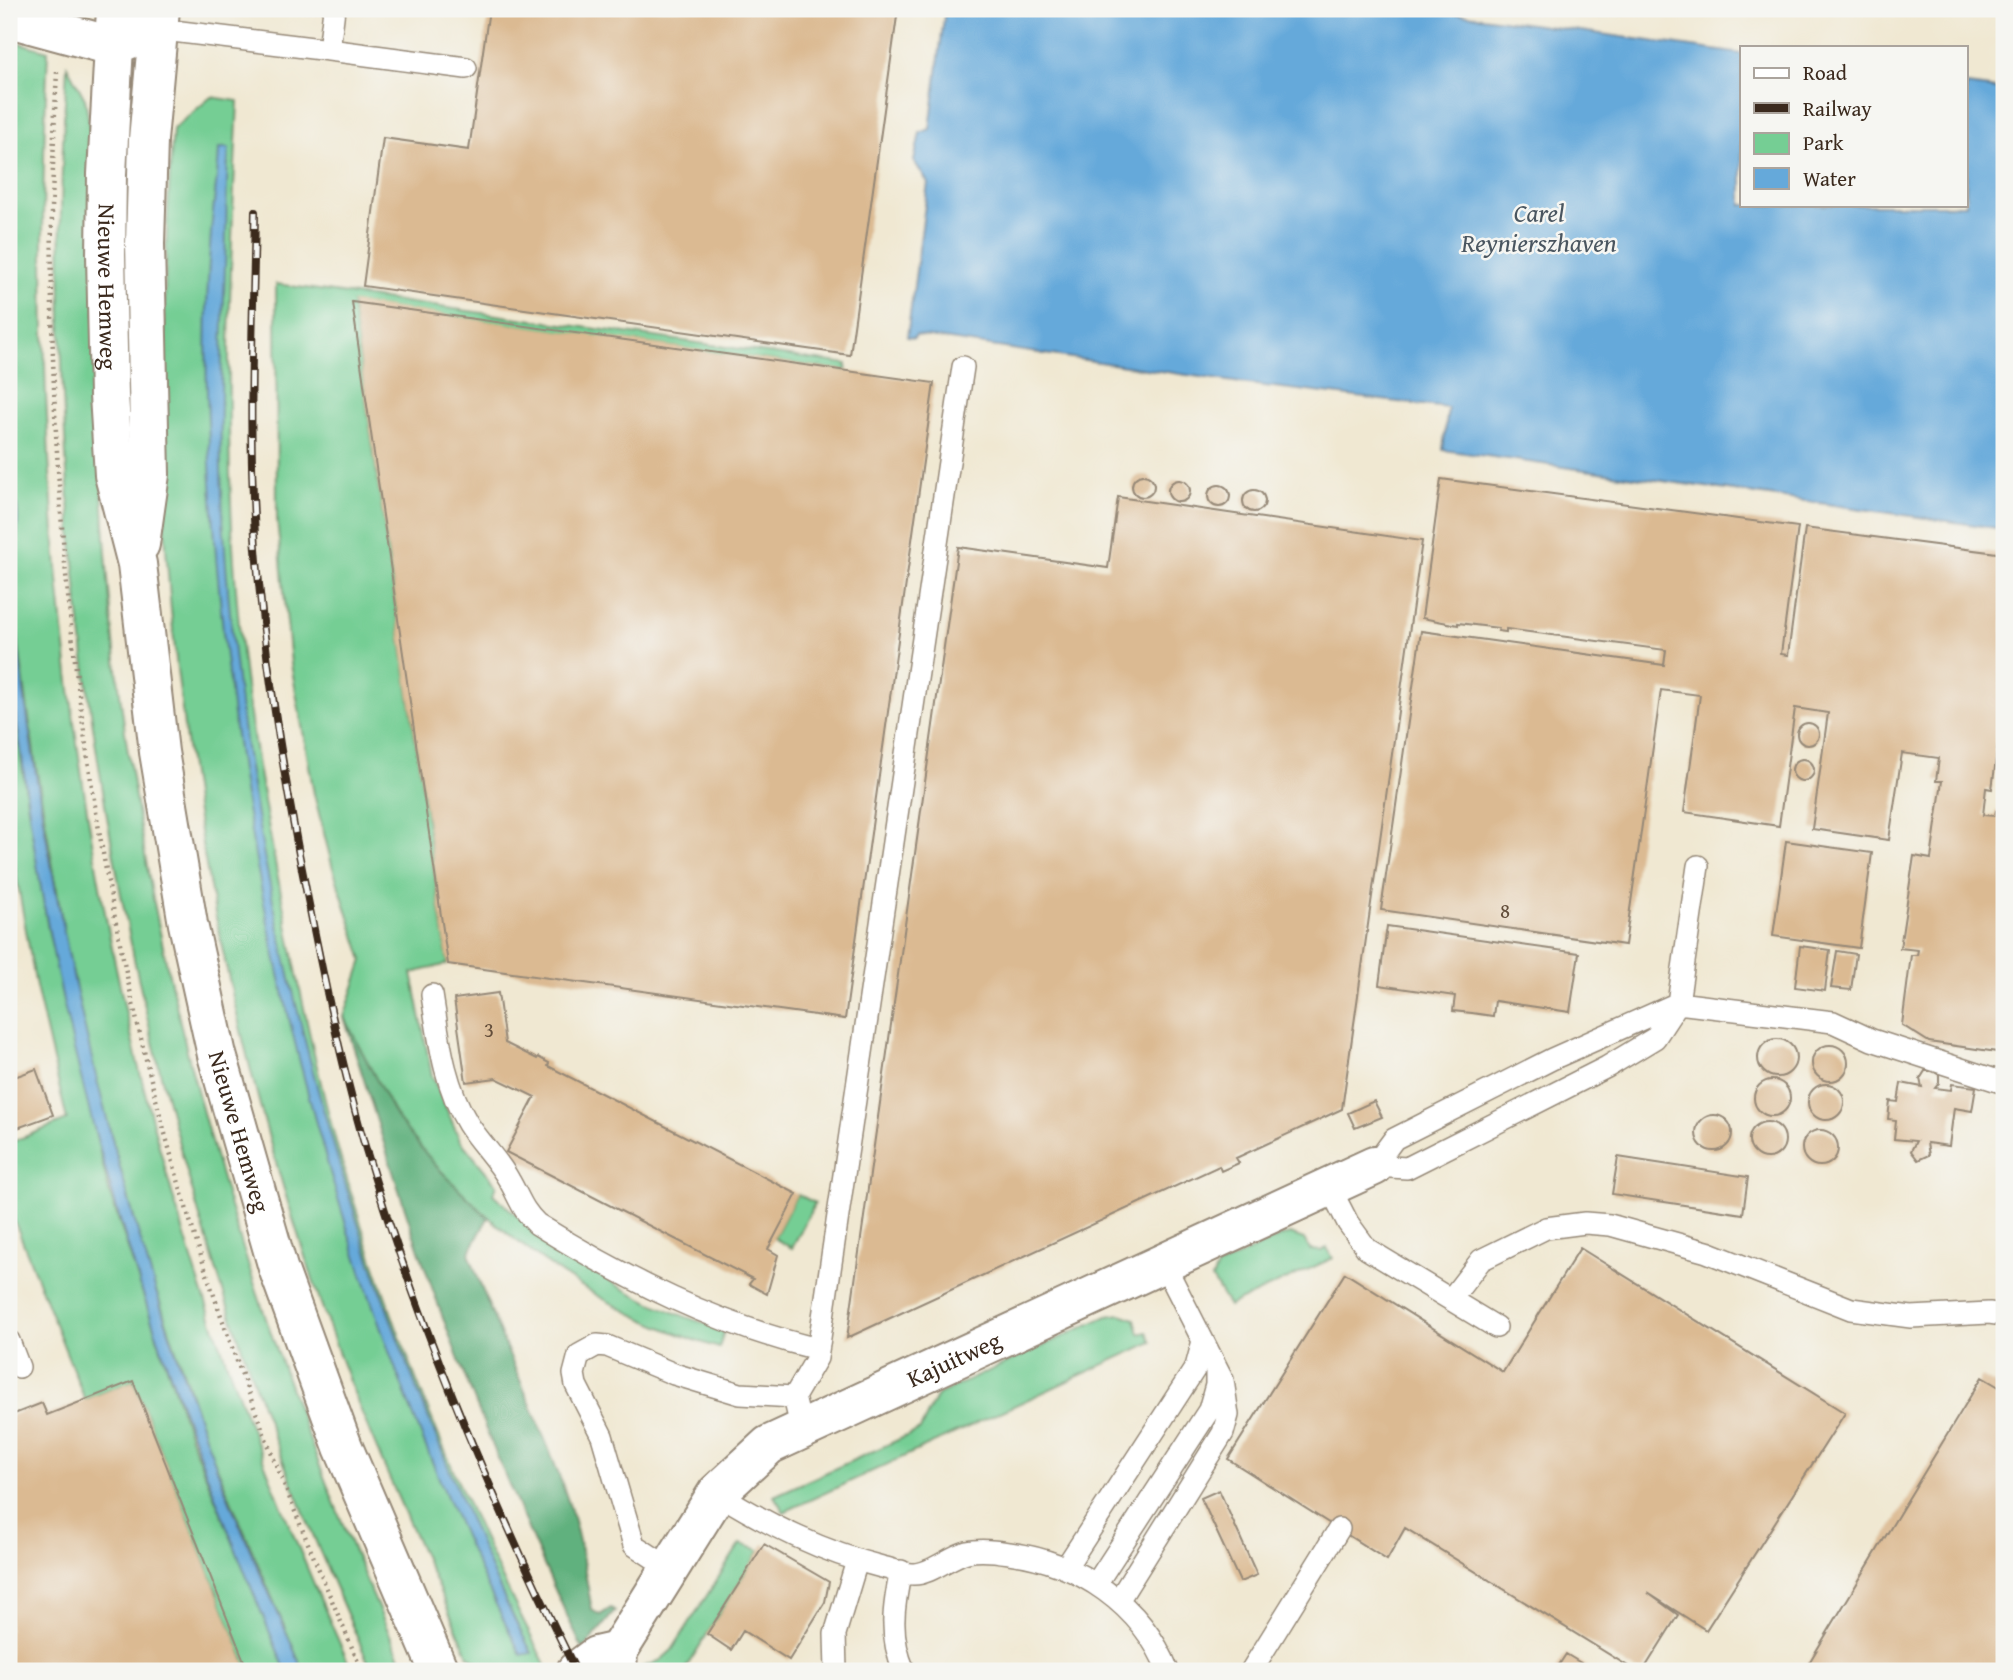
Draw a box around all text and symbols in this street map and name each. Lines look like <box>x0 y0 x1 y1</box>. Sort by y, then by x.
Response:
legend <box>1740 46 1968 206</box>
text: Road <box>1803 57 1848 88</box>
text: Railway <box>1803 93 1872 124</box>
text: Park <box>1803 127 1844 158</box>
text: Water <box>1803 163 1856 194</box>
water label: Carel Reynierszhaven <box>1460 193 1617 262</box>
street label: Nieuwe Hemweg <box>89 203 126 370</box>
house number: 8 <box>1500 895 1510 926</box>
house number: 3 <box>484 1014 494 1045</box>
street label: Nieuwe Hemweg <box>200 1047 279 1216</box>
street label: Kajuitweg <box>901 1322 1007 1396</box>

